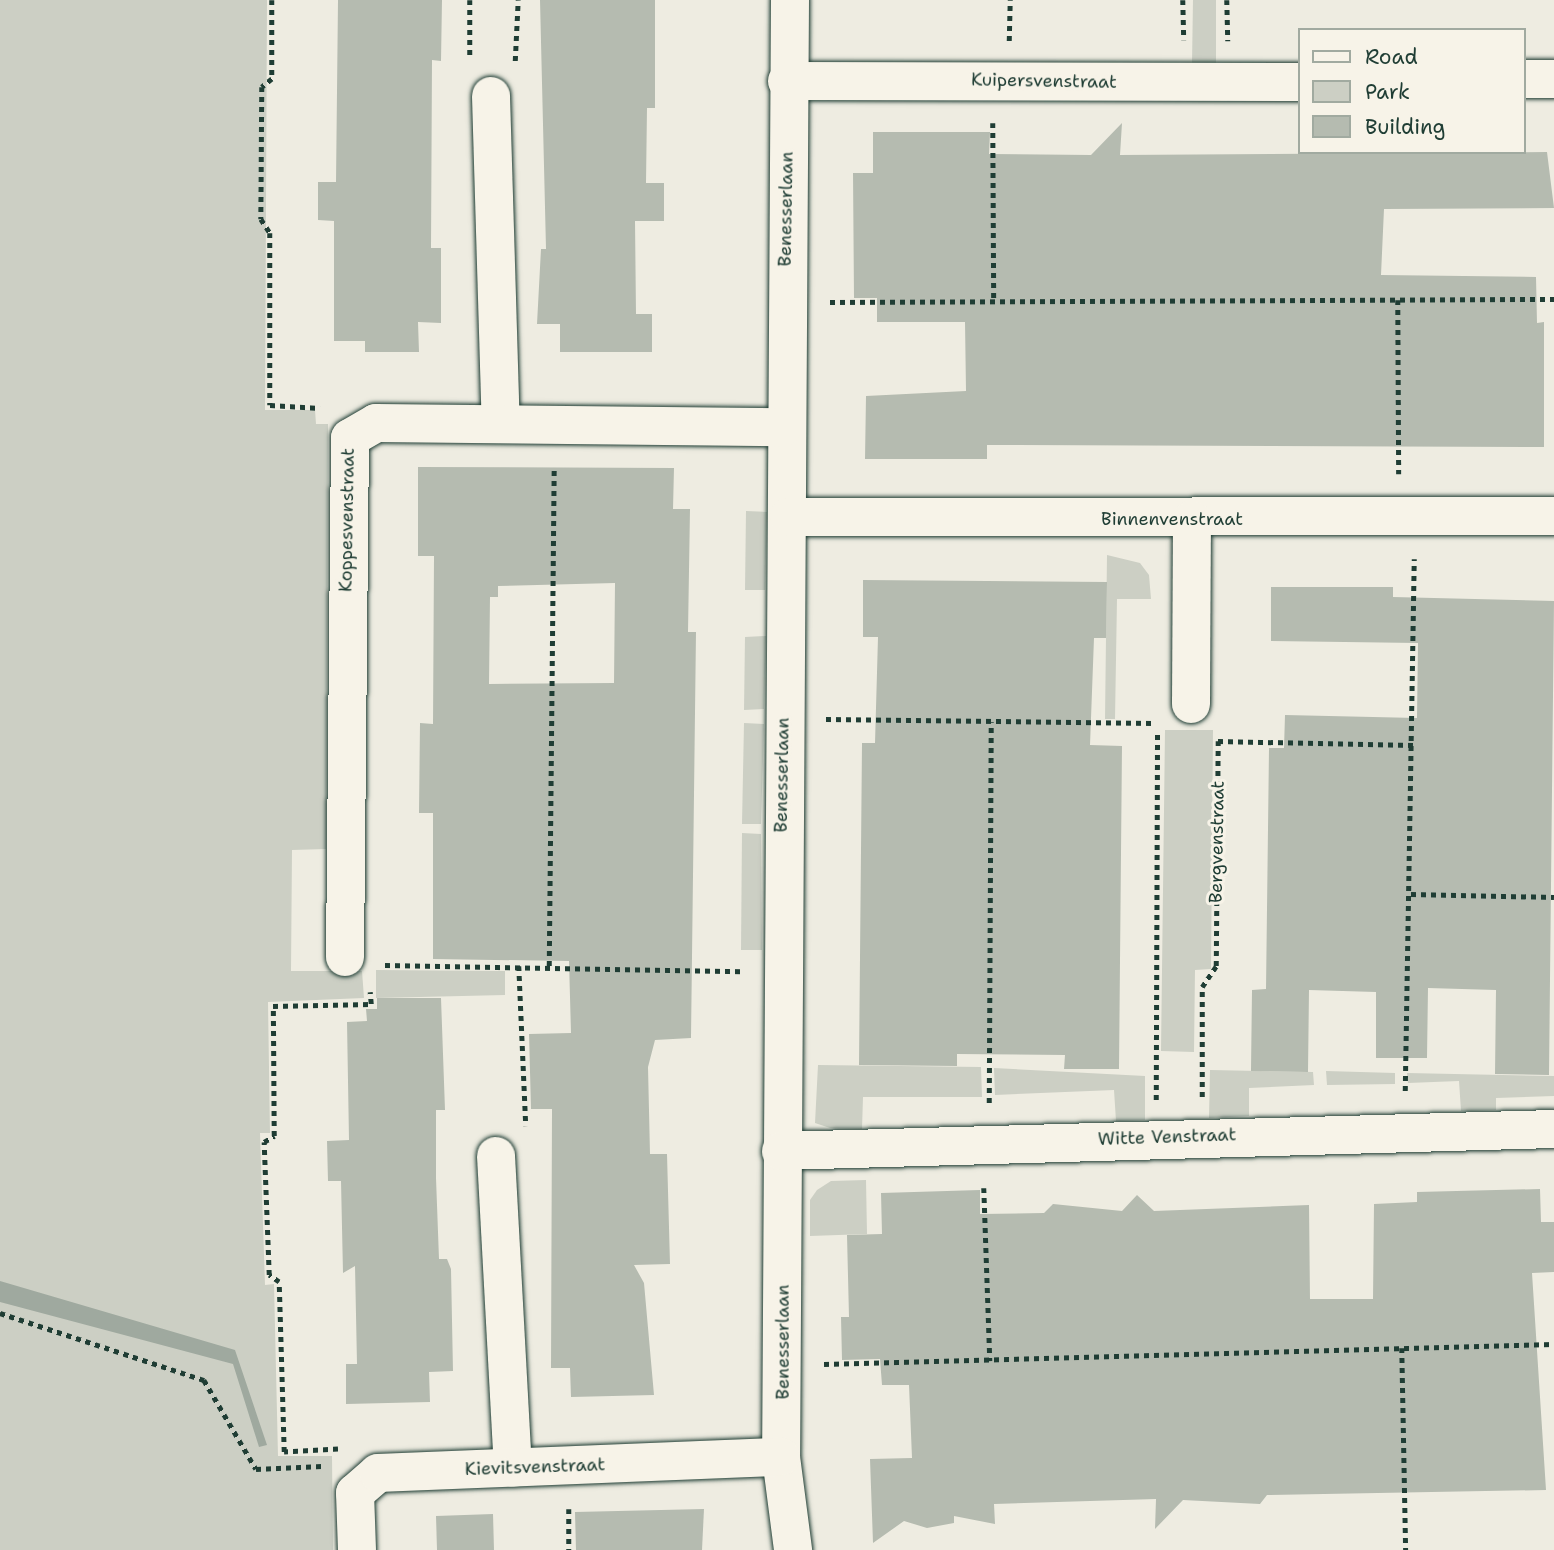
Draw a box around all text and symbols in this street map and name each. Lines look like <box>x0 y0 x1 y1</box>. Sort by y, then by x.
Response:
legend <box>1298 28 1526 154</box>
text: Road <box>1365 43 1418 71</box>
street label: Kuipersvenstraat <box>971 69 1117 93</box>
text: Park <box>1365 78 1410 106</box>
text: Building <box>1365 113 1445 141</box>
street label: Benesserlaan <box>774 151 798 267</box>
street label: Koppesvenstraat <box>335 448 359 592</box>
street label: Binnenvenstraat <box>1101 508 1243 530</box>
street label: Benesserlaan <box>770 717 794 833</box>
street label: Bergvenstraat <box>1205 781 1229 903</box>
street label: Witte Venstraat <box>1097 1124 1237 1150</box>
street label: Benesserlaan <box>772 1284 794 1400</box>
street label: Kievitsvenstraat <box>464 1454 606 1480</box>

